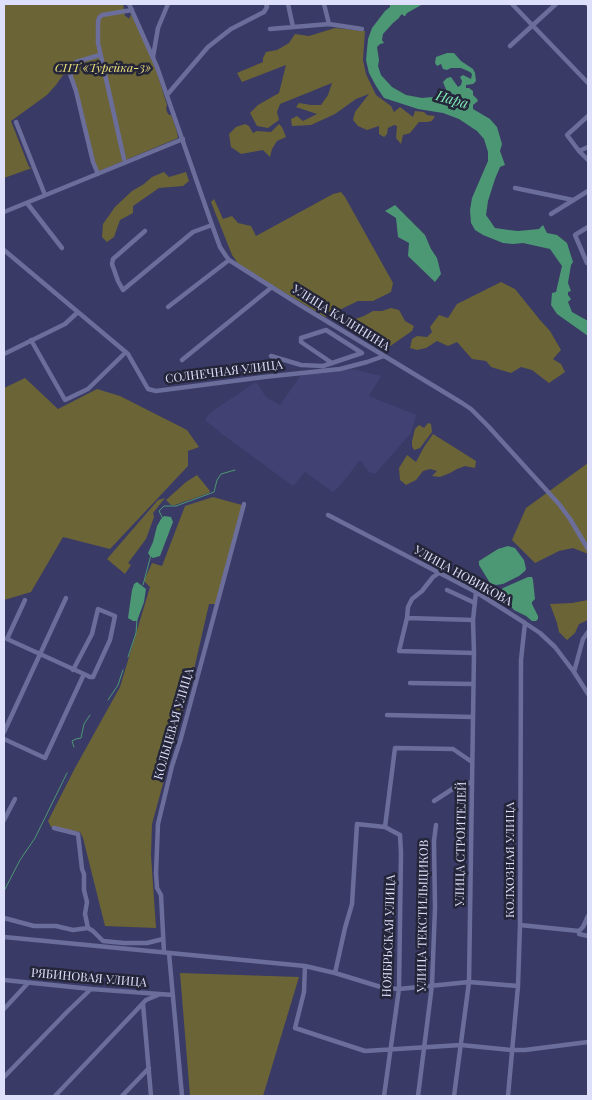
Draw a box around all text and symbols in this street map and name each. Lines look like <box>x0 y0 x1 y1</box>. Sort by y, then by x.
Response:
park label: СНТ «Турейка-3» <box>55 61 151 75</box>
water label: Нара <box>434 87 470 113</box>
street label: УЛИЦА КАЛИНИНА <box>289 282 393 354</box>
street label: СОЛНЕЧНАЯ УЛИЦА <box>164 358 284 386</box>
street label: УЛИЦА НОВИКОВА <box>411 543 515 609</box>
street label: КОЛЬЦЕВАЯ УЛИЦА <box>151 667 197 781</box>
street label: УЛИЦА СТРОИТЕЛЕЙ <box>453 782 469 906</box>
street label: КОЛХОЗНАЯ УЛИЦА <box>503 802 517 918</box>
street label: УЛИЦА ТЕКСТИЛЬЩИКОВ <box>414 840 432 992</box>
street label: НОЯБРЬСКАЯ УЛИЦА <box>380 874 398 998</box>
street label: РЯБИНОВАЯ УЛИЦА <box>31 966 147 990</box>

